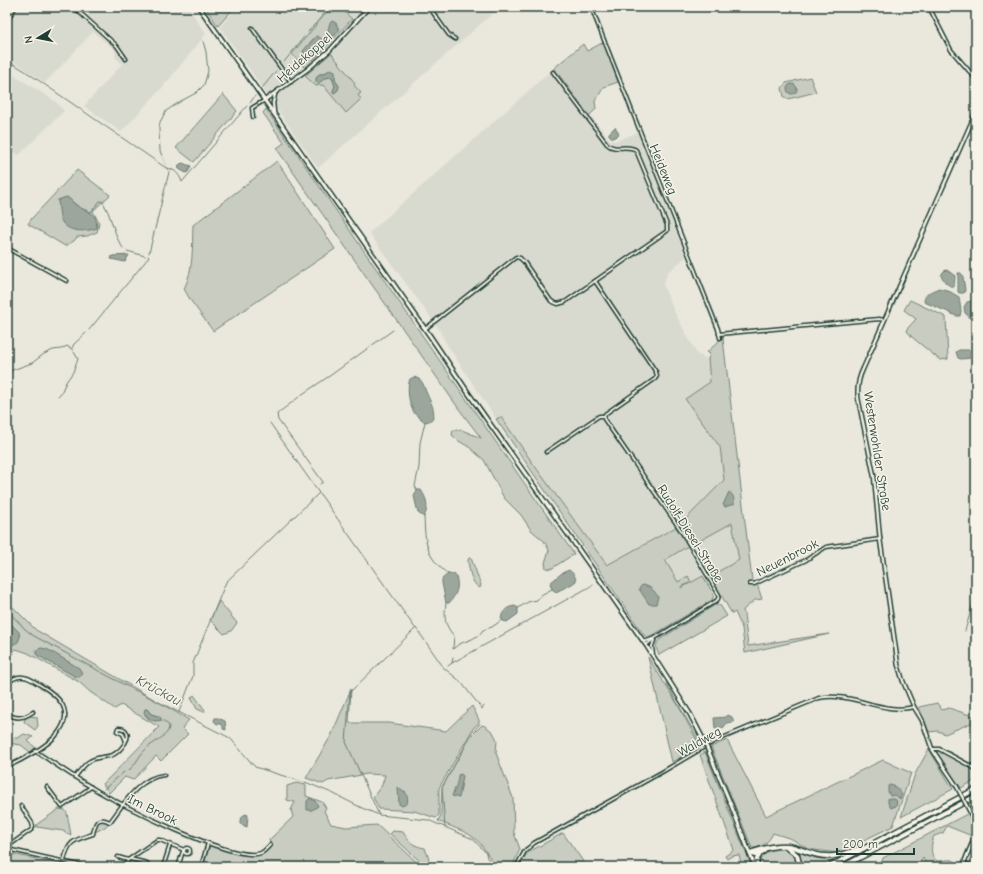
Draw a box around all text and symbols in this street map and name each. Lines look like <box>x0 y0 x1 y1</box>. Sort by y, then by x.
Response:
north arrow <box>18 18 58 58</box>
street label: Heidekoppel <box>274 29 335 85</box>
text: N <box>22 35 36 44</box>
street label: Heideweg <box>647 142 680 197</box>
street label: Westerwohlder Straße <box>861 390 894 512</box>
street label: Rudolf-Diesel-Straße <box>654 482 727 585</box>
street label: Neuenbrook <box>754 535 821 579</box>
water label: Krückau <box>133 671 184 709</box>
street label: Waldweg <box>675 723 724 760</box>
street label: Im Brook <box>126 791 181 828</box>
scale bar <box>837 830 914 856</box>
text: 200 m <box>843 837 878 851</box>

